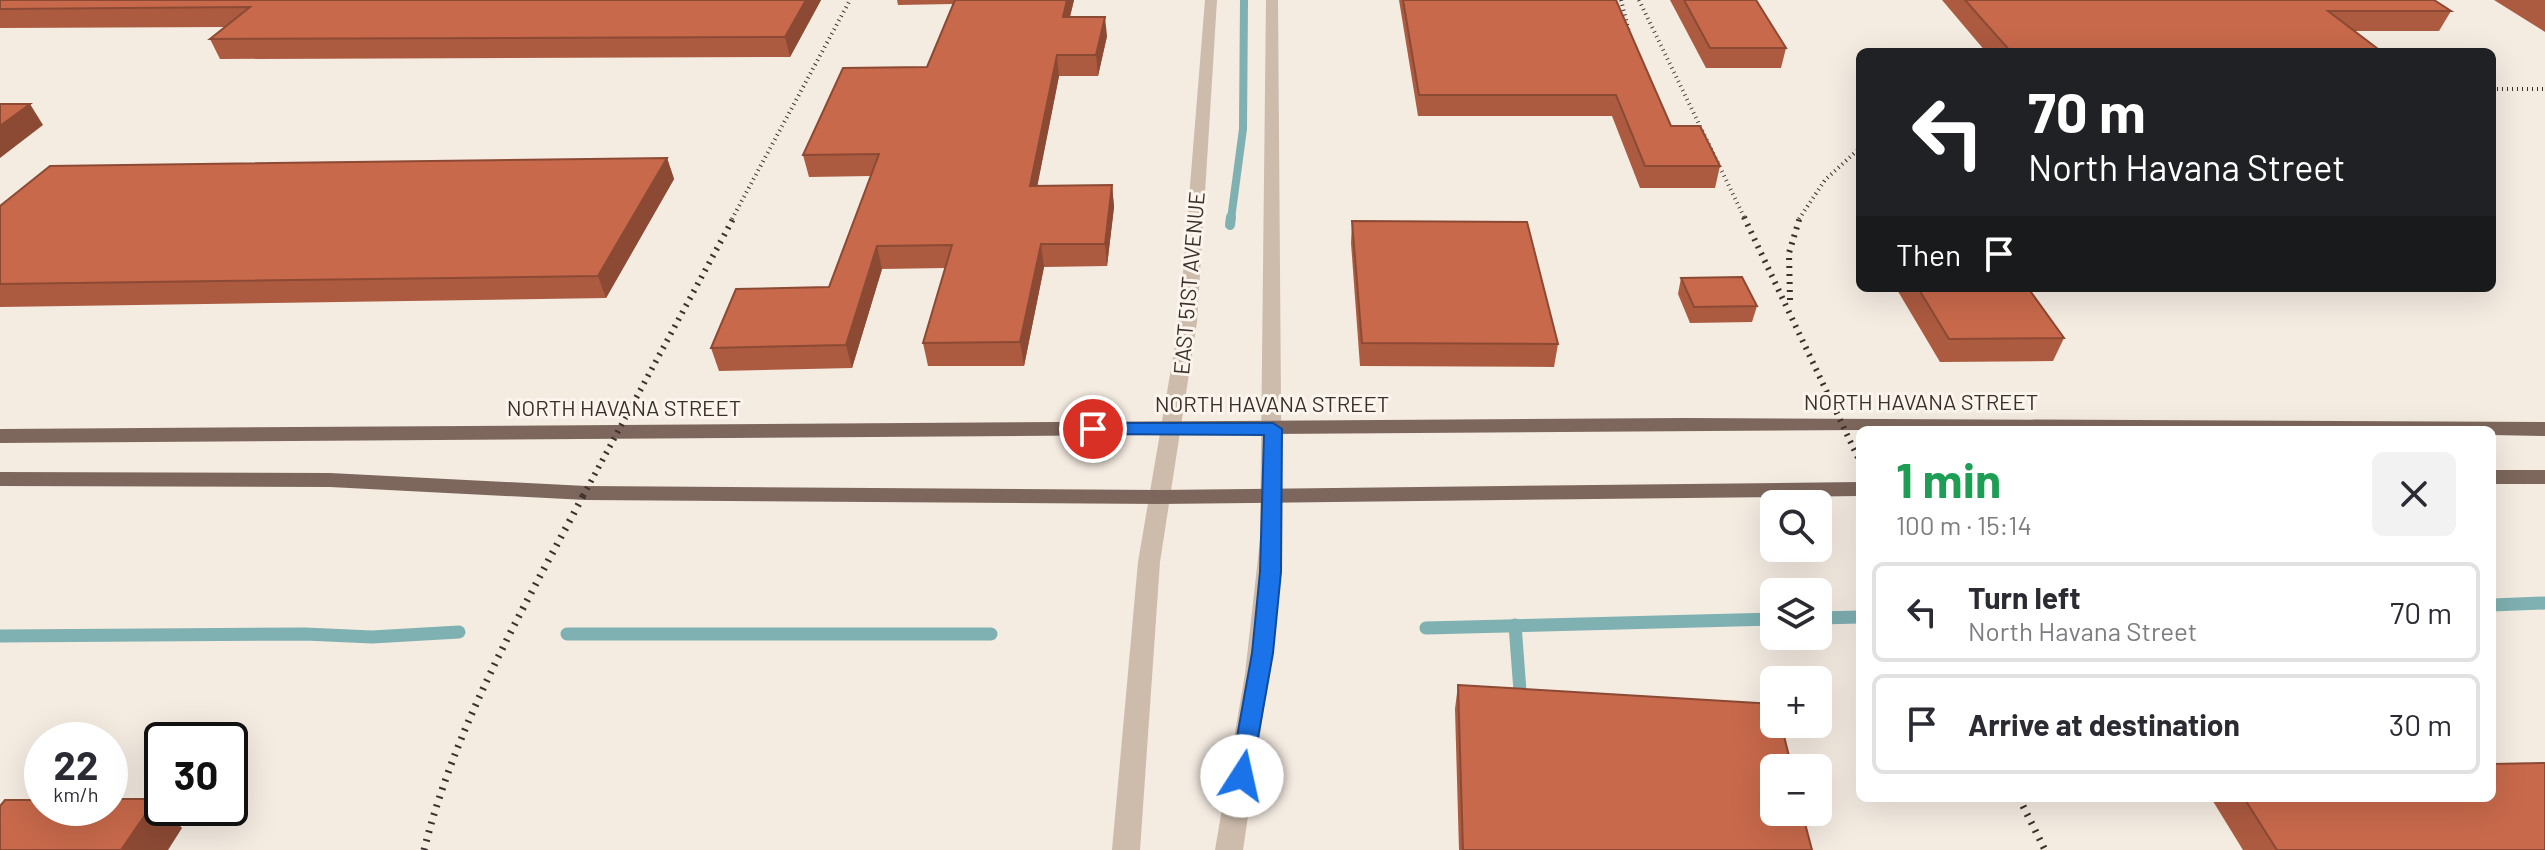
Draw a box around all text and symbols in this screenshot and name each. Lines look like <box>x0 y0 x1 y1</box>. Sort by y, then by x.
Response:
text: 70 m <box>2028 77 2146 144</box>
icon: left <box>1896 80 2000 184</box>
text: North Havana Street <box>2028 145 2345 188</box>
street label: EAST 51ST AVENUE <box>1167 190 1209 375</box>
icon: arrive <box>1977 232 2021 276</box>
text: Then <box>1896 236 1961 272</box>
street label: NORTH HAVANA STREET <box>1804 388 2038 414</box>
street label: NORTH HAVANA STREET <box>1155 390 1389 416</box>
street label: NORTH HAVANA STREET <box>507 394 741 420</box>
pin <box>1059 395 1127 463</box>
icon: arrive <box>1071 407 1115 451</box>
text: 1 min <box>1896 450 2001 508</box>
button: close <box>2372 452 2456 536</box>
map controls <box>1760 490 1832 826</box>
button: search <box>1760 490 1832 562</box>
text: 100 m · 15:14 <box>1896 509 2032 540</box>
button: layers <box>1760 578 1832 650</box>
text: Turn left <box>1968 579 2081 615</box>
icon: left <box>1900 590 1944 634</box>
text: 70 m <box>2390 594 2452 630</box>
text: North Havana Street <box>1968 615 2197 646</box>
button: + <box>1760 666 1832 738</box>
icon: arrive <box>1900 702 1944 746</box>
text: Arrive at destination <box>1968 706 2240 742</box>
text: 30 m <box>2389 706 2452 742</box>
speed limit sign: 30 <box>144 722 248 826</box>
position arrow <box>1200 734 1284 818</box>
text: 22 <box>54 740 98 788</box>
button: − <box>1760 754 1832 826</box>
text: km/h <box>53 782 99 806</box>

